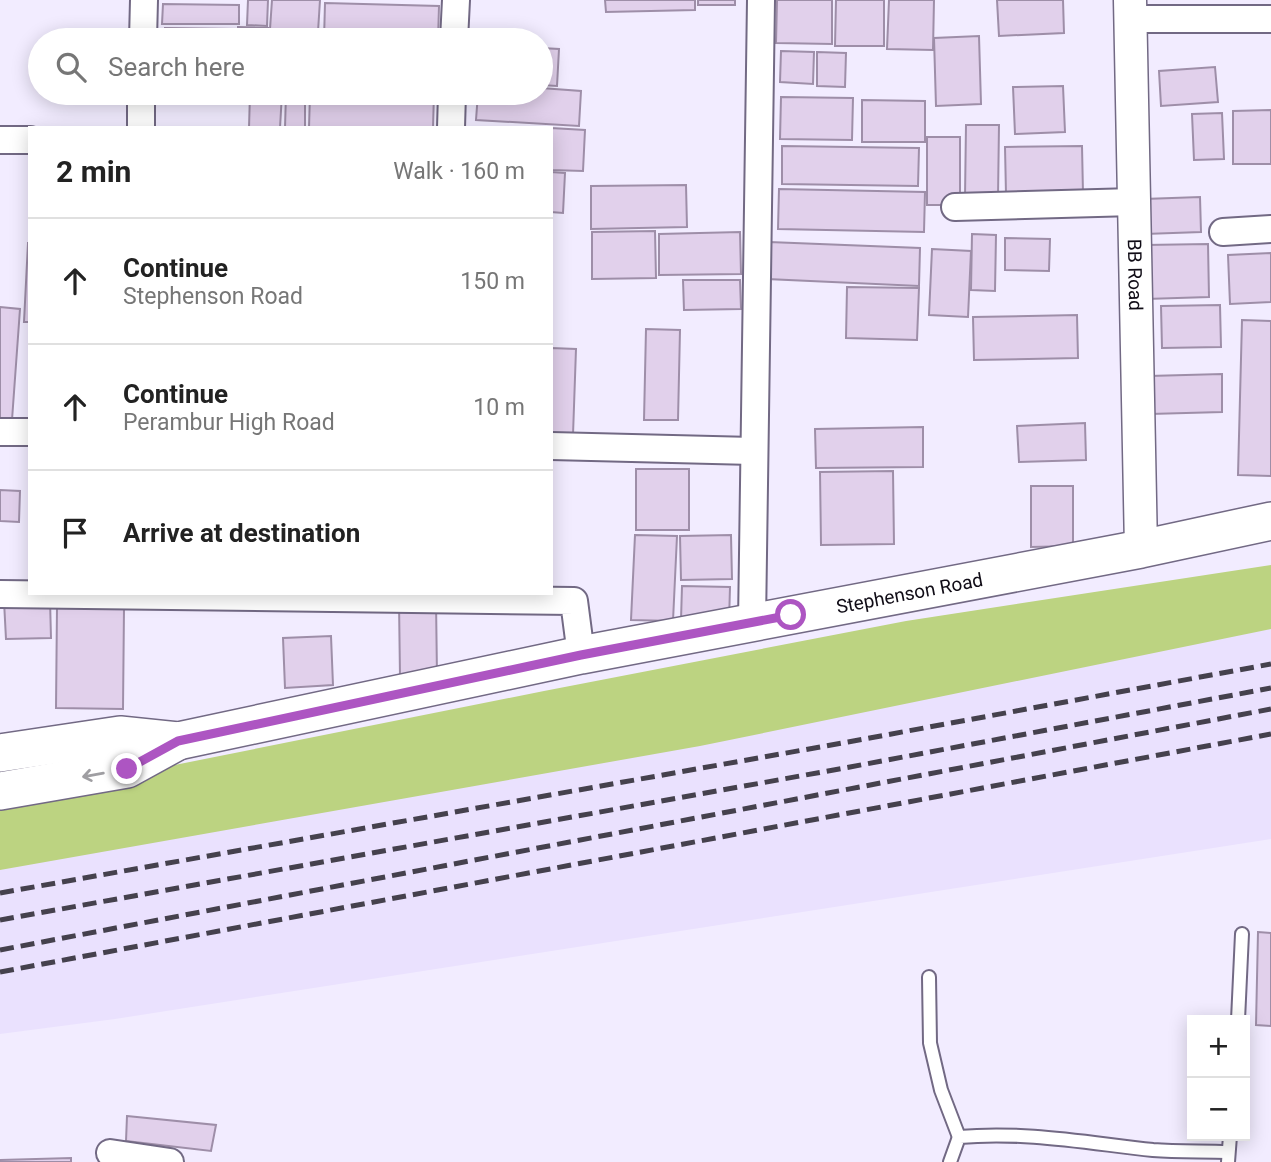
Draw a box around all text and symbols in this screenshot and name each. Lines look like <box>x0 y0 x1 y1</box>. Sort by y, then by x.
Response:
search box <box>28 28 553 105</box>
icon: search <box>52 48 90 86</box>
text: Search here <box>108 52 245 82</box>
text: 2 min <box>56 154 131 189</box>
text: Walk · 160 m <box>393 158 525 185</box>
street label: BB Road <box>1123 239 1147 311</box>
text: Continue <box>123 253 228 283</box>
icon: ahead <box>56 262 94 300</box>
text: 150 m <box>460 268 525 295</box>
text: Stephenson Road <box>123 283 303 310</box>
text: Continue <box>123 379 228 409</box>
icon: ahead <box>56 388 94 426</box>
text: 10 m <box>473 394 525 421</box>
text: Perambur High Road <box>123 409 335 436</box>
icon: arrive <box>56 514 94 552</box>
text: Arrive at destination <box>123 518 360 548</box>
street label: Stephenson Road <box>834 568 985 618</box>
route start <box>775 599 806 630</box>
route end <box>111 753 142 784</box>
one-way arrow <box>82 769 105 782</box>
map controls <box>1187 1015 1250 1141</box>
button: + <box>1187 1015 1250 1078</box>
button: − <box>1187 1078 1250 1141</box>

